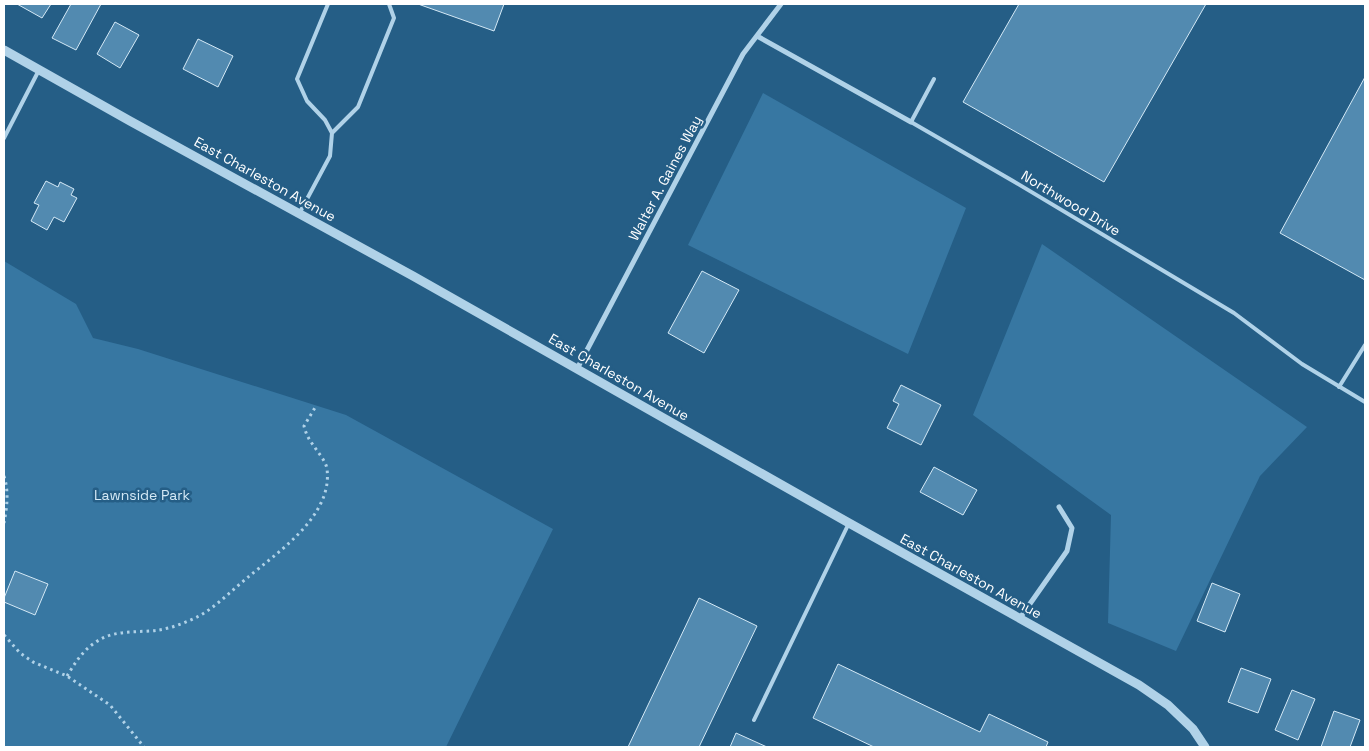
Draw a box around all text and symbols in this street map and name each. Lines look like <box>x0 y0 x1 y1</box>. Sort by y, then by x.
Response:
street label: Walter A. Gaines Way <box>624 112 706 244</box>
street label: East Charleston Avenue <box>191 133 339 225</box>
street label: Northwood Drive <box>1018 166 1124 240</box>
street label: East Charleston Avenue <box>546 329 692 425</box>
park label: Lawnside Park <box>94 486 191 504</box>
street label: East Charleston Avenue <box>897 530 1045 622</box>

